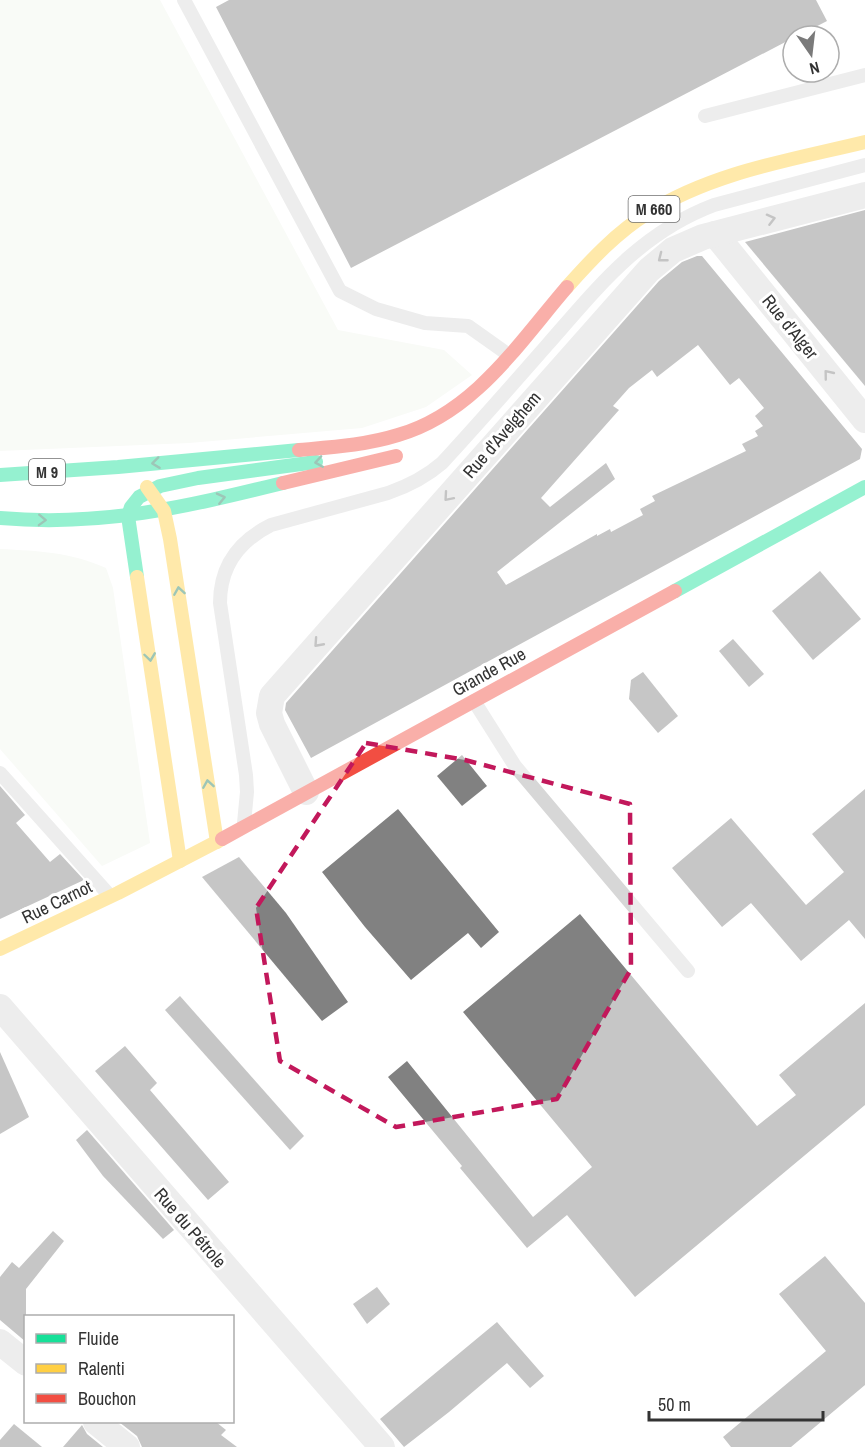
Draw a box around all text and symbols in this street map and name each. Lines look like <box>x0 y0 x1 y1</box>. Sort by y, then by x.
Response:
north arrow <box>781 24 841 84</box>
text: N <box>807 57 822 80</box>
road number: M 660 <box>628 196 680 222</box>
one-way arrow <box>766 213 776 226</box>
one-way arrow <box>658 251 669 262</box>
street label: Rue d'Alger <box>757 289 824 364</box>
one-way arrow <box>825 370 836 381</box>
street label: Rue d'Avelghem <box>457 386 546 483</box>
one-way arrow <box>314 455 324 468</box>
one-way arrow <box>152 456 161 469</box>
road number: M 9 <box>29 459 65 485</box>
one-way arrow <box>444 490 455 501</box>
one-way arrow <box>215 492 225 505</box>
one-way arrow <box>38 514 47 527</box>
one-way arrow <box>173 586 185 596</box>
one-way arrow <box>314 636 325 646</box>
street label: Grande Rue <box>448 641 530 702</box>
one-way arrow <box>143 652 155 662</box>
one-way arrow <box>203 779 215 788</box>
street label: Rue Carnot <box>17 874 96 929</box>
street label: Rue du Pétrole <box>149 1182 232 1273</box>
legend <box>24 1315 234 1423</box>
text: Fluide <box>78 1326 119 1351</box>
text: Ralenti <box>78 1356 125 1381</box>
scale bar <box>649 1384 823 1422</box>
text: Bouchon <box>78 1386 136 1411</box>
text: 50 m <box>658 1392 691 1417</box>

